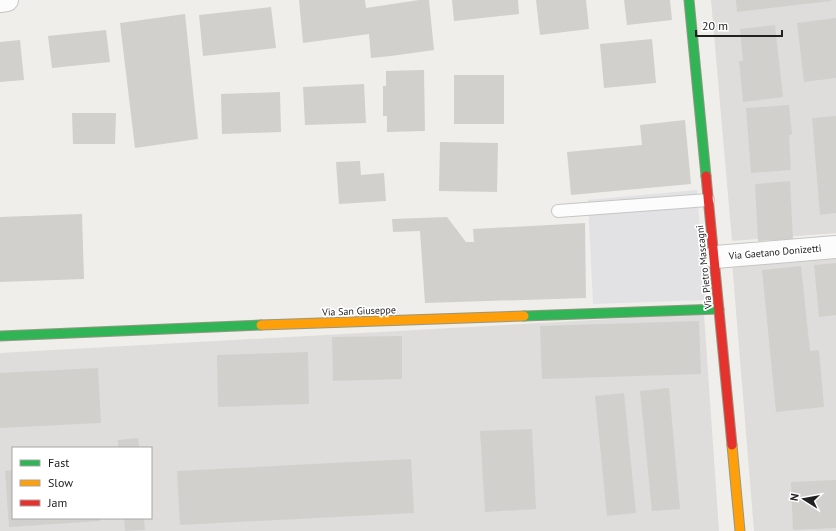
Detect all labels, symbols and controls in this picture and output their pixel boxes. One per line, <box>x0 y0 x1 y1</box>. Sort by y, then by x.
scale bar <box>696 12 782 38</box>
text: 20 m <box>702 18 728 33</box>
street label: Via Pietro Mascagni <box>693 224 715 311</box>
street label: Via Gaetano Donizetti <box>727 241 822 263</box>
street label: Via San Giuseppe <box>321 303 396 319</box>
legend <box>12 447 152 519</box>
text: Fast <box>48 455 69 470</box>
text: Slow <box>48 475 73 490</box>
north arrow <box>784 479 824 519</box>
text: N <box>787 492 802 502</box>
text: Jam <box>47 495 67 510</box>

